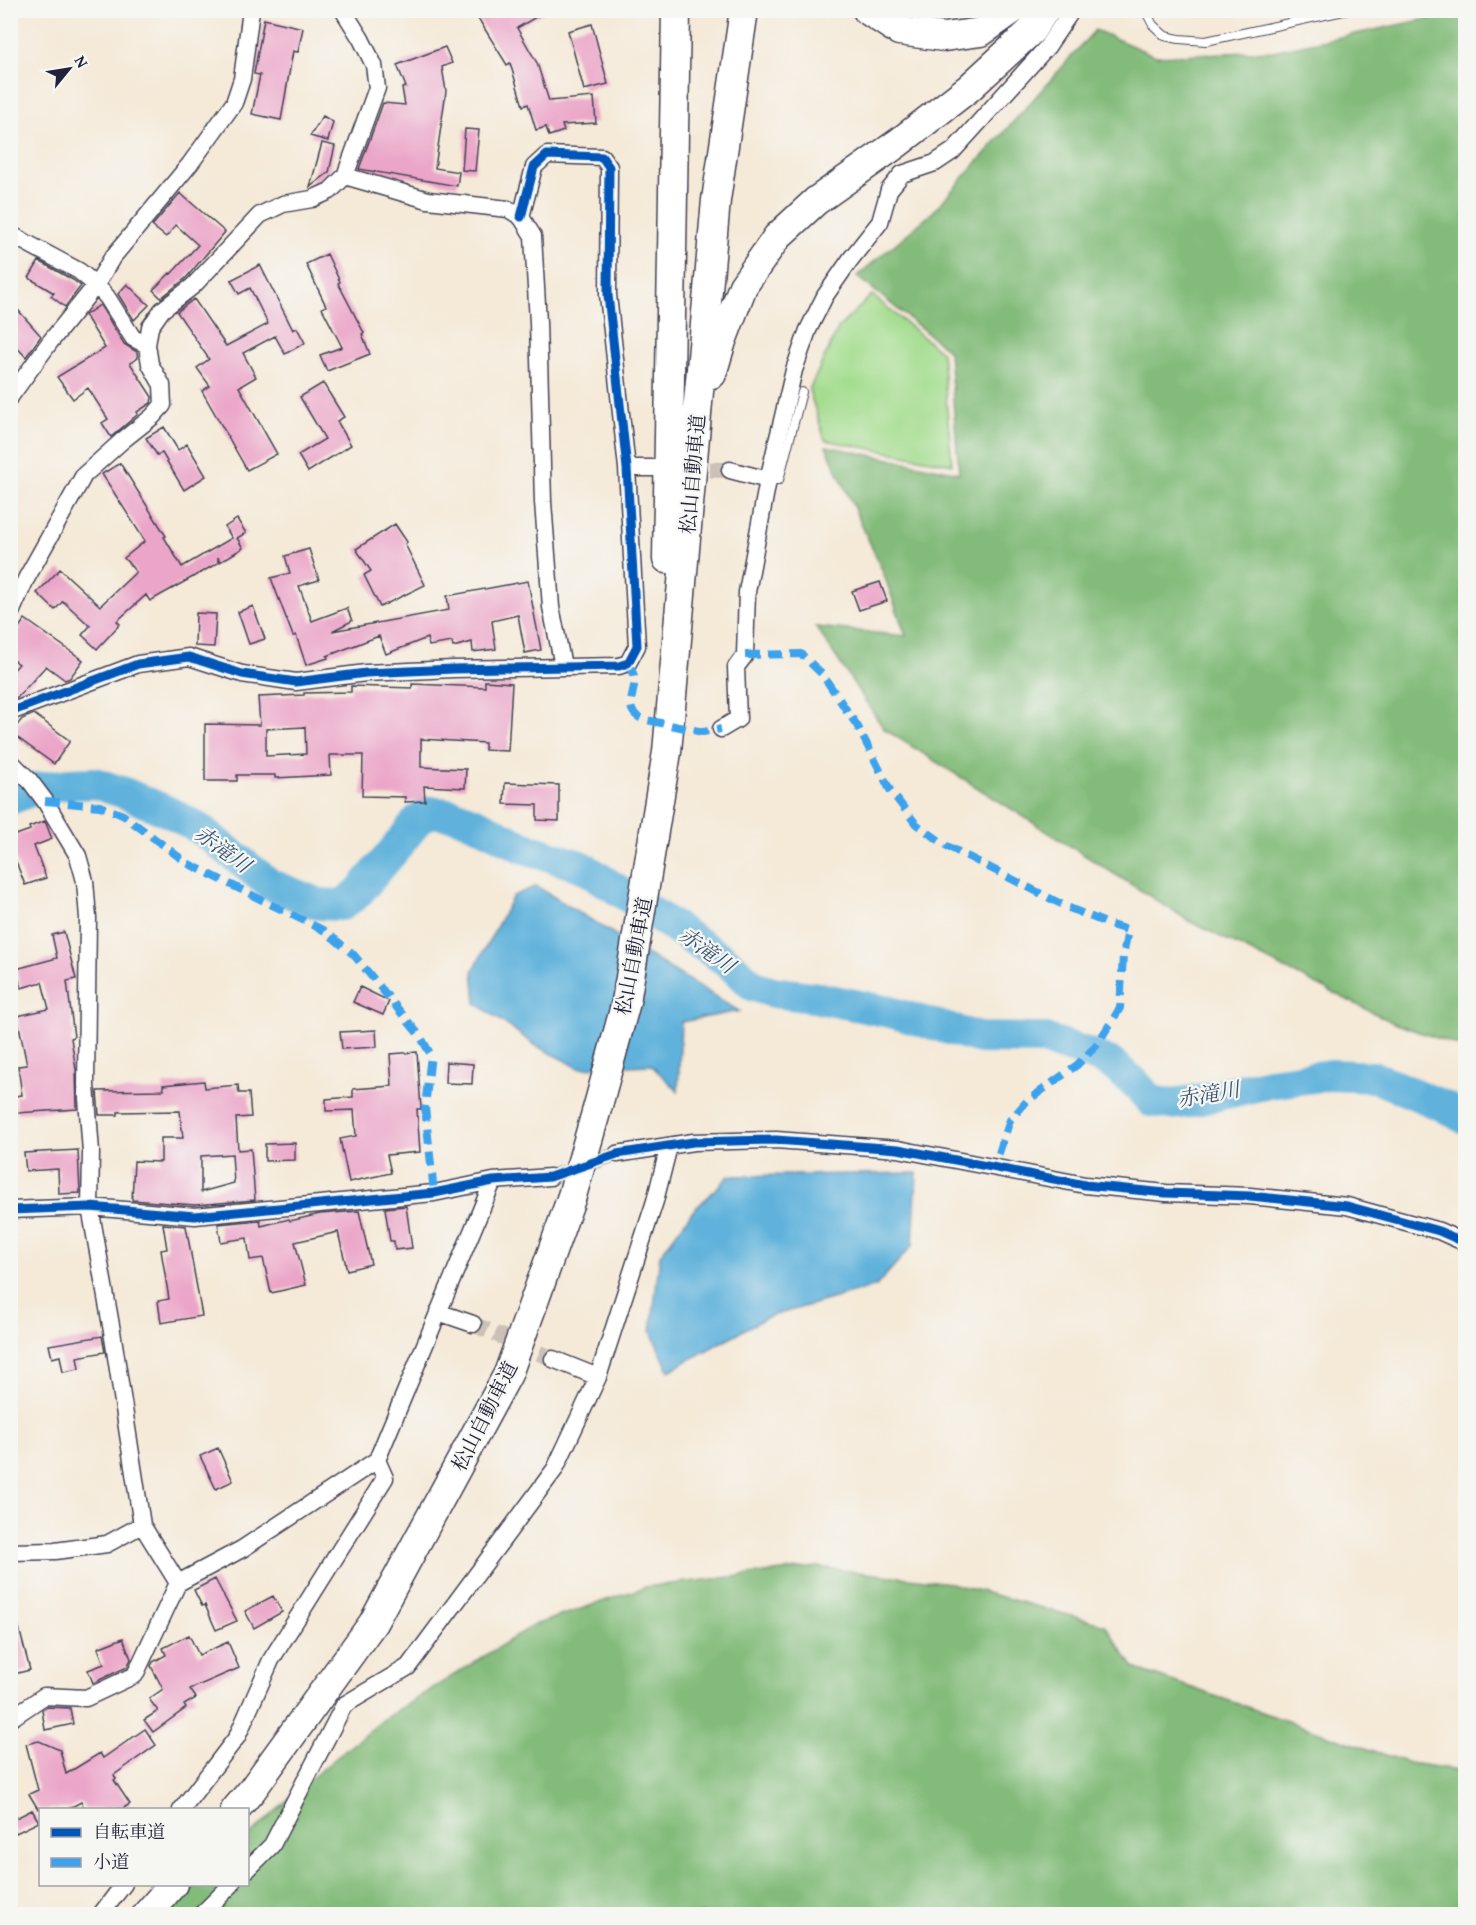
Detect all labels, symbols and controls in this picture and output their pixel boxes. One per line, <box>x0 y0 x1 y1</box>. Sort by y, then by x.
north arrow <box>39 39 99 99</box>
text: N <box>69 51 95 72</box>
street label: 松山自動車道 <box>672 413 712 535</box>
water label: 赤滝川 <box>188 818 259 881</box>
street label: 松山自動車道 <box>607 894 659 1018</box>
water label: 赤滝川 <box>672 919 743 982</box>
water label: 赤滝川 <box>1174 1073 1244 1115</box>
street label: 松山自動車道 <box>444 1356 524 1476</box>
legend <box>39 1808 249 1886</box>
text: 自転車道 <box>93 1818 165 1845</box>
text: 小道 <box>93 1848 129 1875</box>

